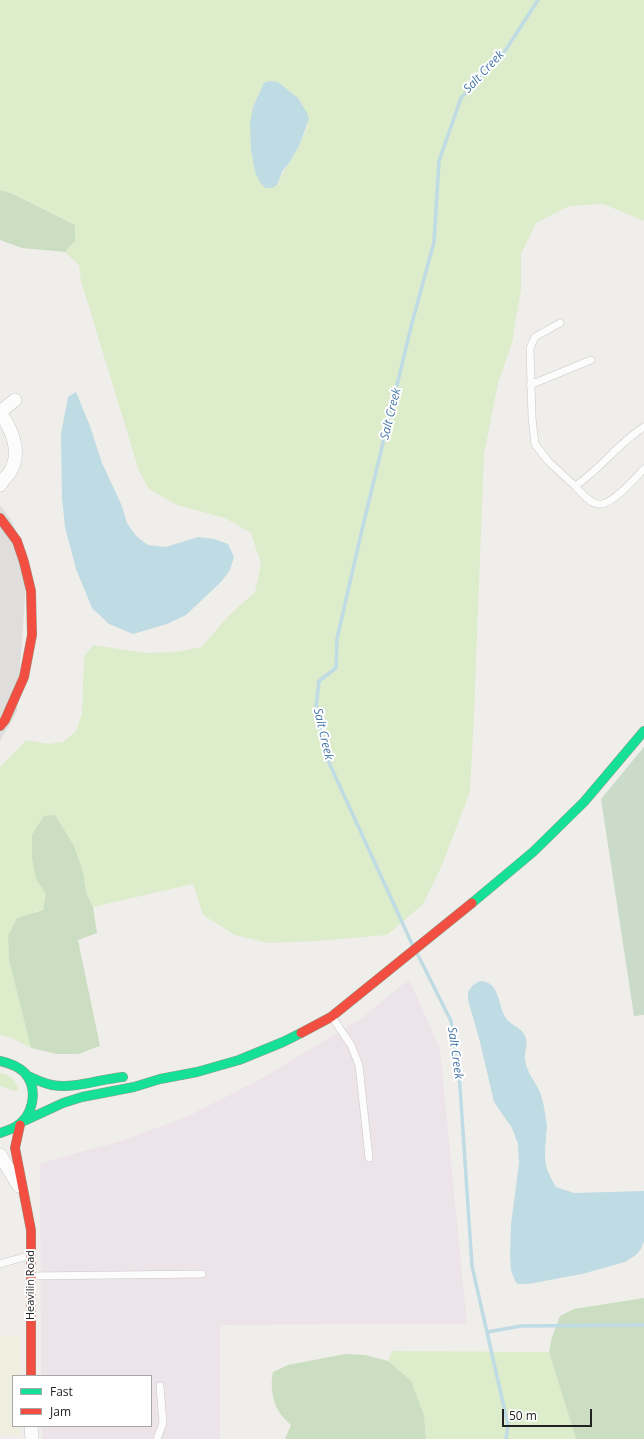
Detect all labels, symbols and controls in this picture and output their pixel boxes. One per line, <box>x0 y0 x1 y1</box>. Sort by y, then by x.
water label: Salt Creek <box>461 48 507 96</box>
water label: Salt Creek <box>378 387 404 441</box>
water label: Salt Creek <box>310 707 336 761</box>
water label: Salt Creek <box>444 1026 466 1080</box>
street label: Heavilin Road <box>24 1250 38 1320</box>
legend <box>12 1375 152 1427</box>
text: Fast <box>50 1383 73 1400</box>
scale bar <box>504 1401 594 1427</box>
text: Jam <box>50 1403 71 1420</box>
text: 50 m <box>509 1407 537 1424</box>

